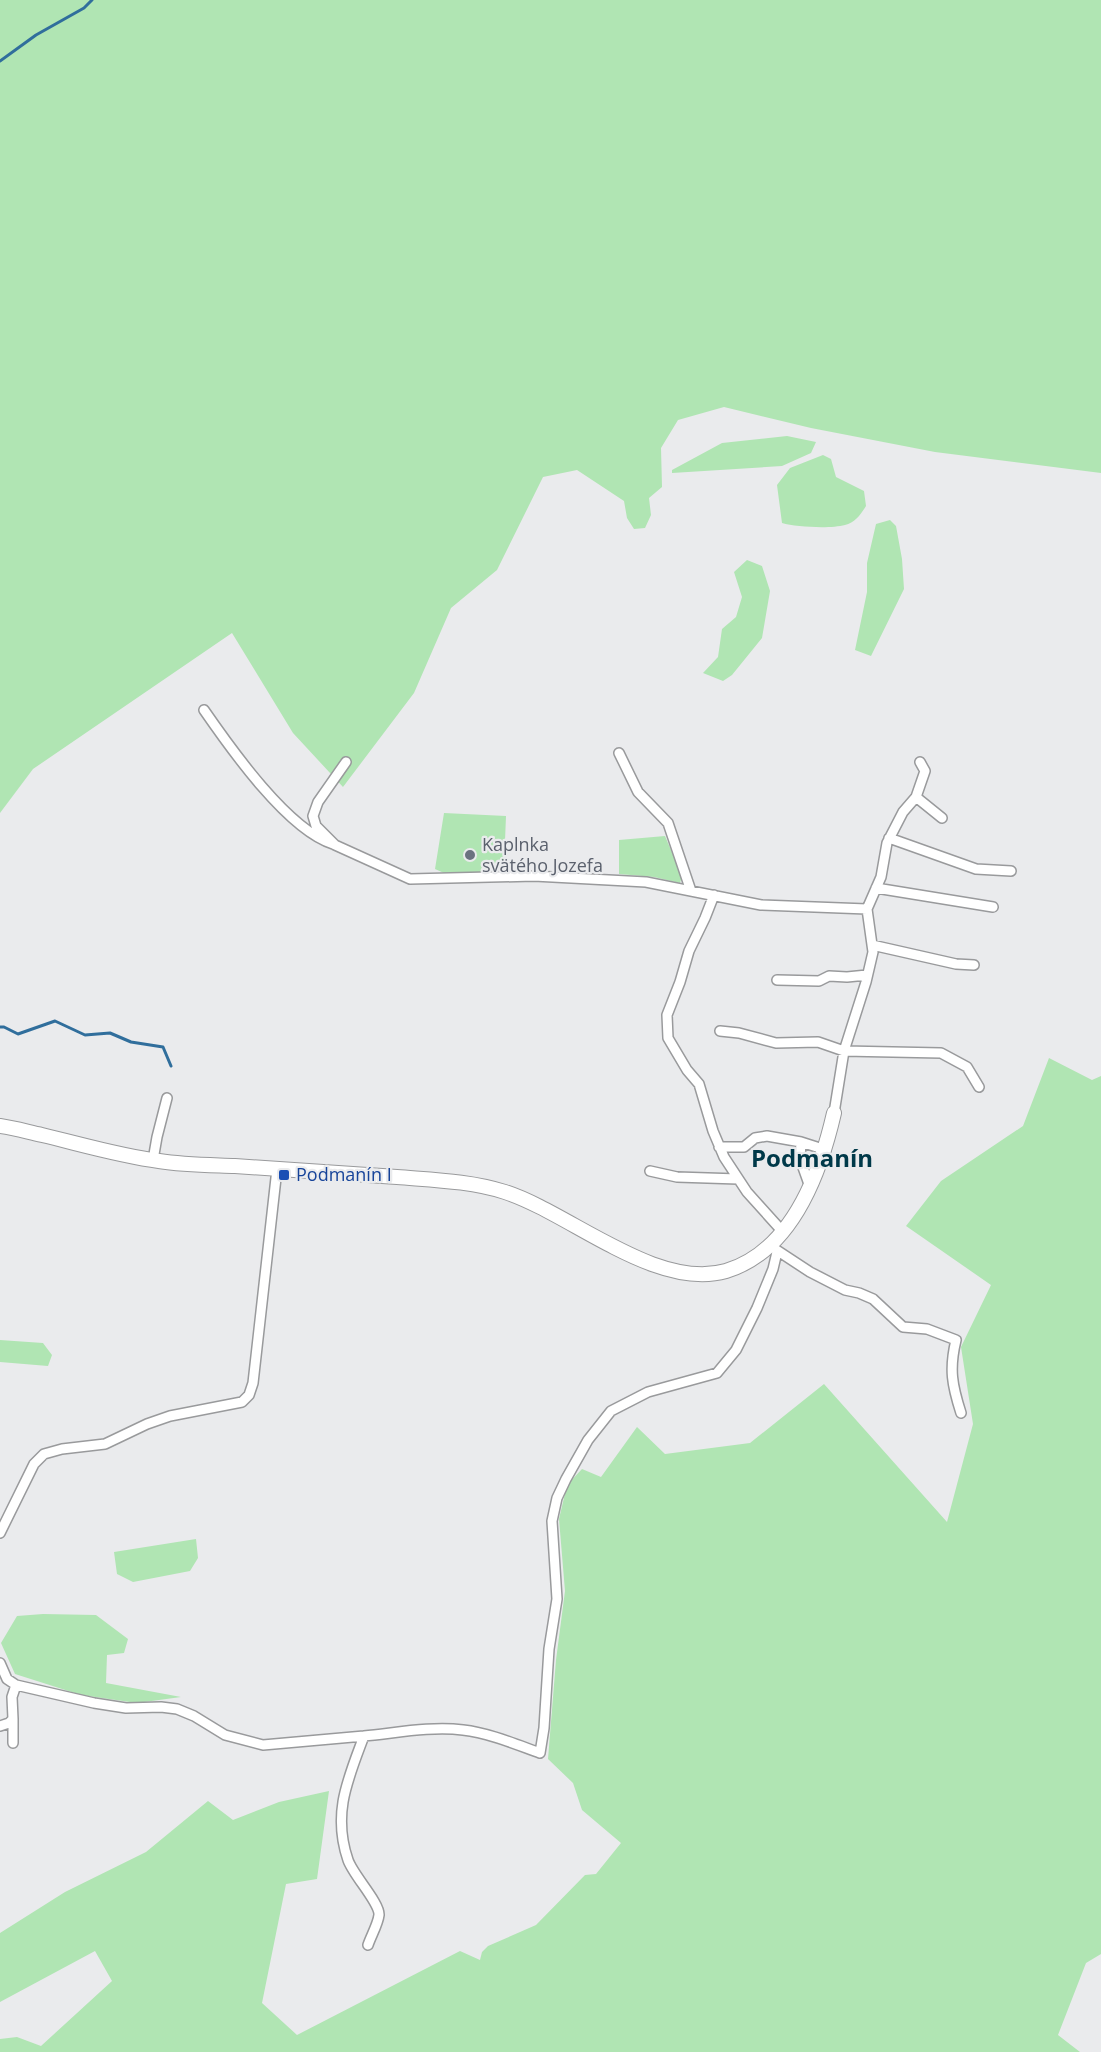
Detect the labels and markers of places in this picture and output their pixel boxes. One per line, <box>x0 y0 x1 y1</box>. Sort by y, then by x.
place label: Kaplnka svätého Jozefa <box>482 832 603 877</box>
marker: Kaplnka svätého Jozefa <box>463 848 477 862</box>
place label: Podmanín I <box>296 1162 392 1186</box>
marker: Podmanín I <box>277 1168 291 1182</box>

